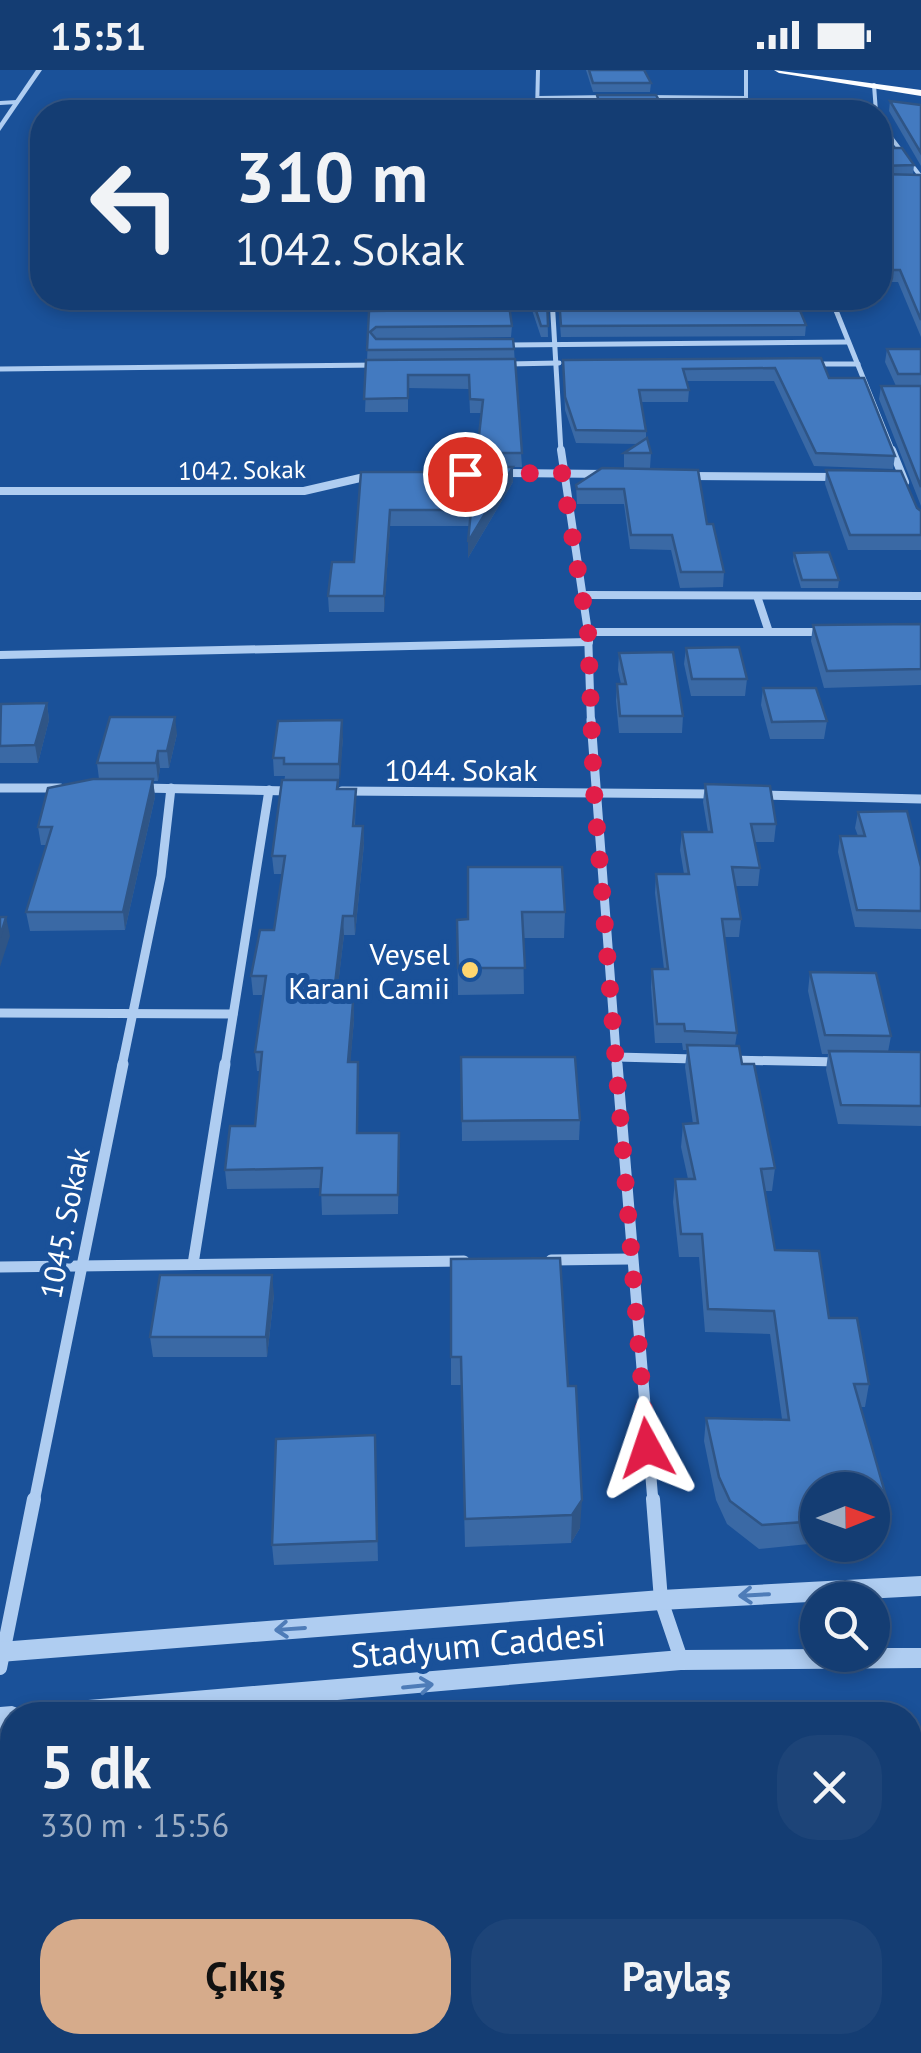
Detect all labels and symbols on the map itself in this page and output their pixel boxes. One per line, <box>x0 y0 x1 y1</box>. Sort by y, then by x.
pin <box>423 432 508 517</box>
street label: 1042. Sokak <box>178 453 306 487</box>
street label: 1044. Sokak <box>384 750 538 789</box>
place label: Veysel Karani Camii <box>288 934 450 1007</box>
marker: Veysel Karani Camii <box>459 959 481 981</box>
street label: 1045. Sokak <box>30 1144 98 1302</box>
position arrow <box>595 1396 699 1500</box>
north arrow <box>800 1472 890 1562</box>
one-way arrow <box>738 1586 770 1605</box>
street label: Stadyum Caddesi <box>349 1610 607 1678</box>
one-way arrow <box>274 1620 307 1639</box>
one-way arrow <box>401 1676 433 1695</box>

